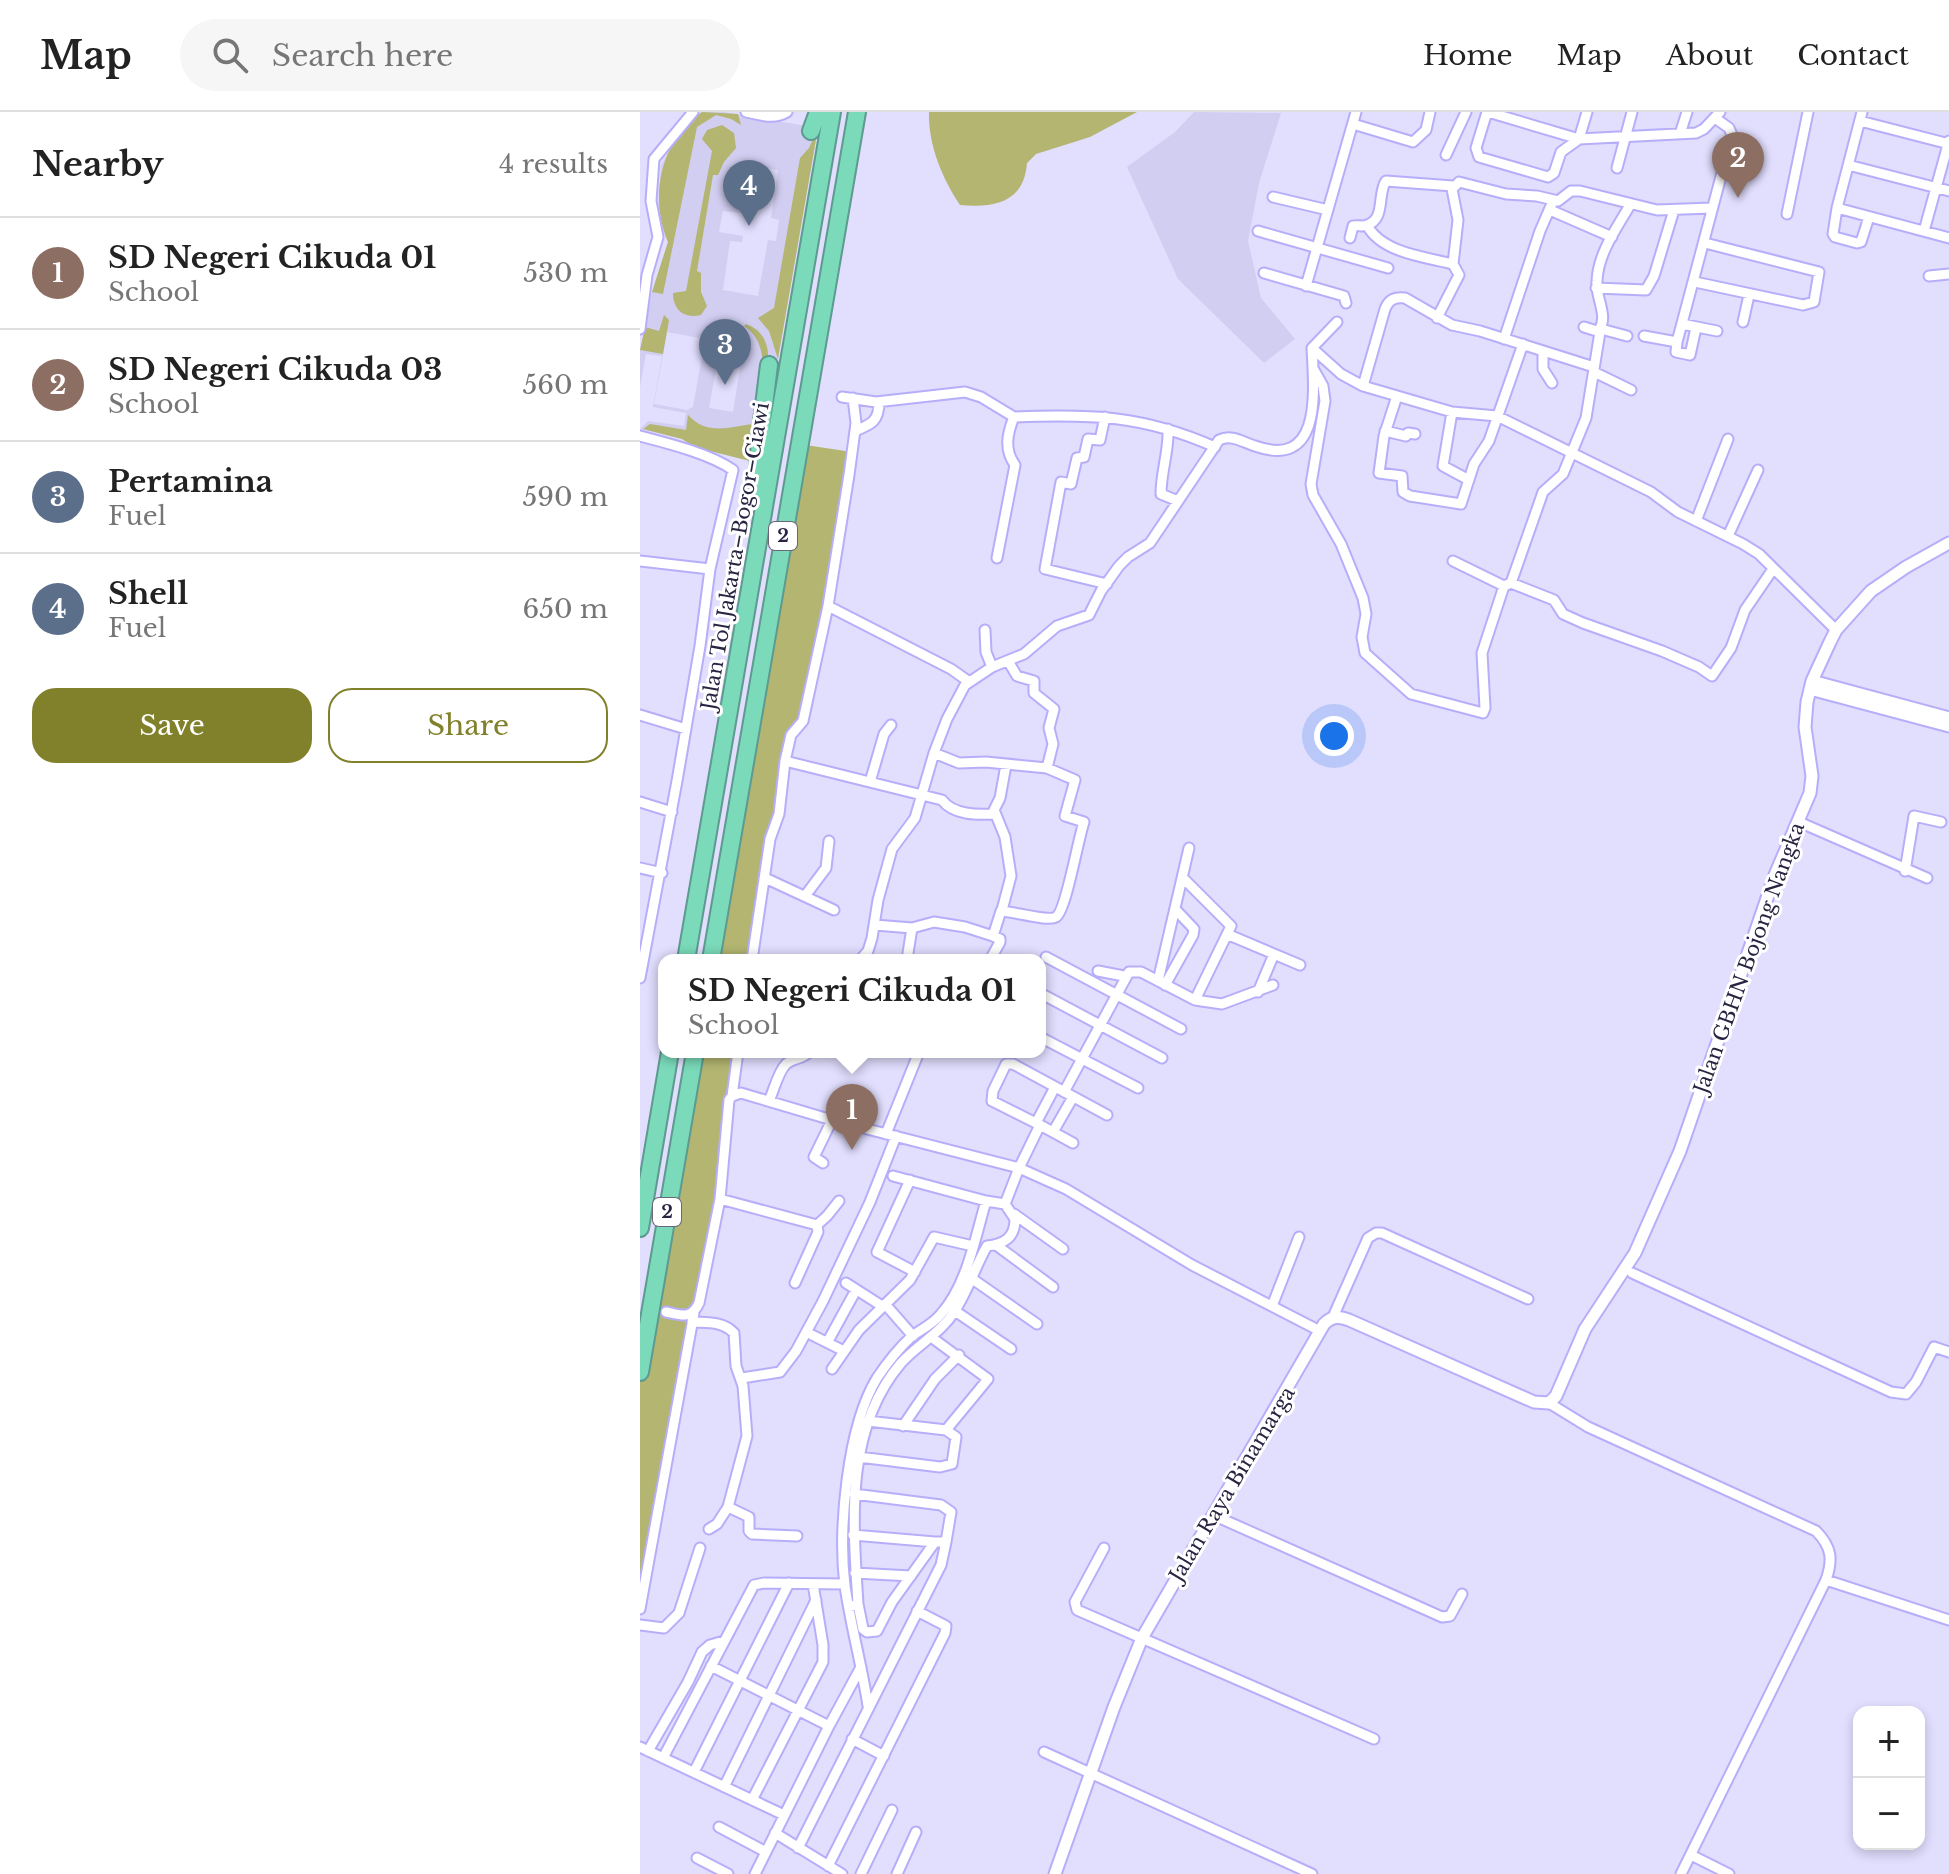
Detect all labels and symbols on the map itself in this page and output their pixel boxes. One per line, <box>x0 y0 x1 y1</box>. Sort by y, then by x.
pin: 2 <box>1712 132 1764 198</box>
pin: 4 <box>723 160 775 226</box>
pin: 3 <box>699 319 751 385</box>
street label: Jalan Tol Jakarta–Bogor–Ciawi <box>696 400 774 715</box>
road number: 2 <box>769 522 797 550</box>
your location <box>1314 716 1354 756</box>
street label: Jalan GBHN Bojong Nangka <box>1688 818 1810 1100</box>
pin: 1 <box>826 1084 878 1150</box>
road number: 2 <box>653 1198 681 1226</box>
street label: Jalan Raya Binamarga <box>1163 1381 1300 1588</box>

